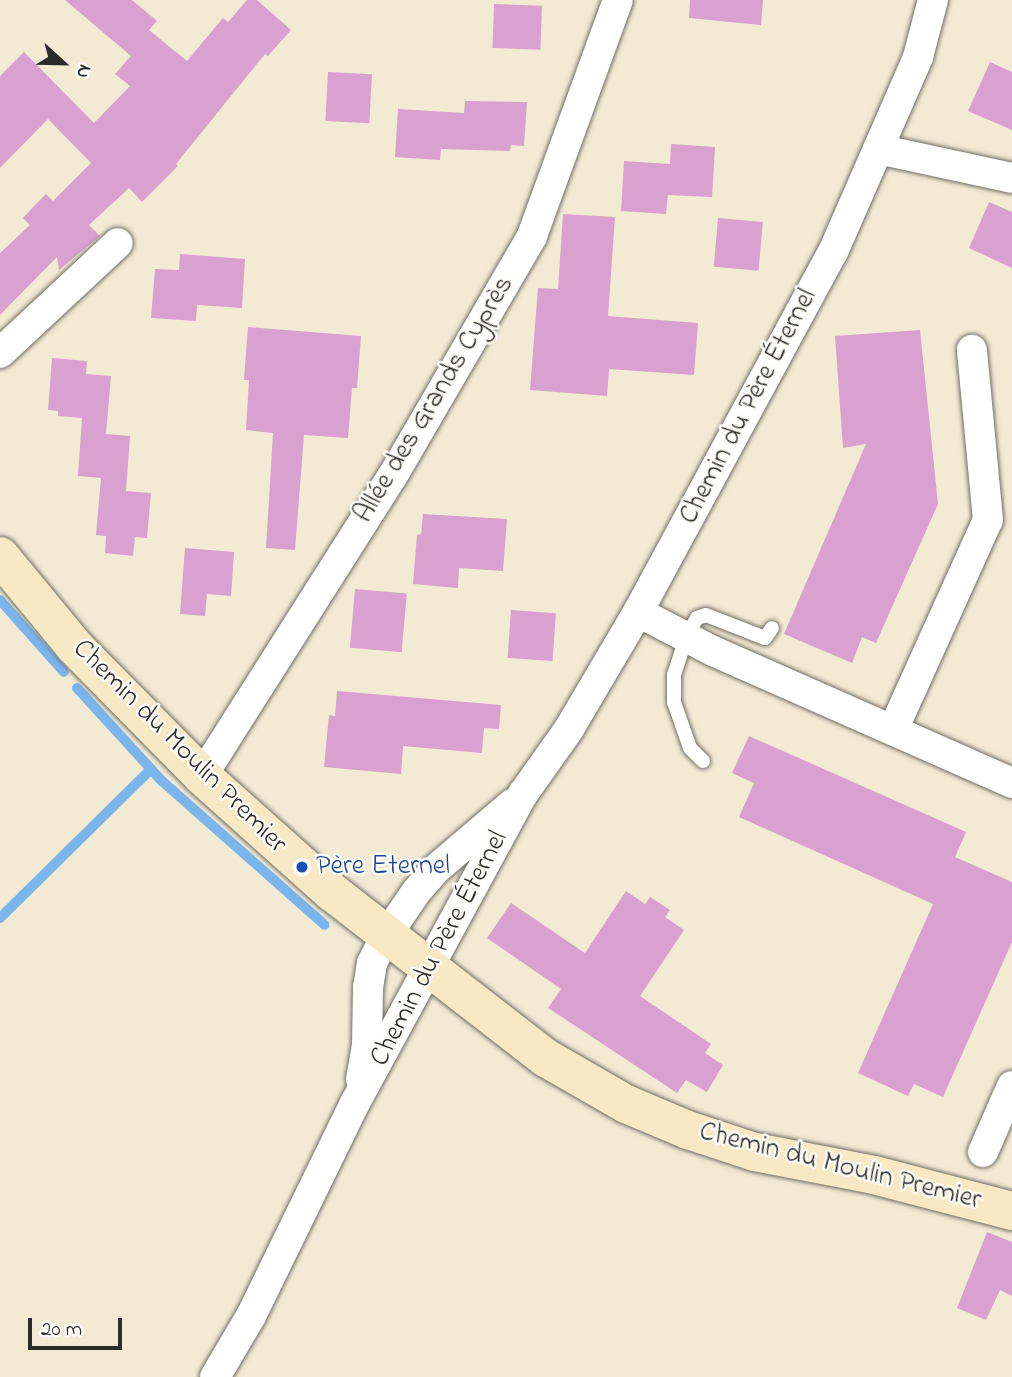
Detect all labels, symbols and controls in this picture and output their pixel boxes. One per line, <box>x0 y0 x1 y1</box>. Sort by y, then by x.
north arrow <box>28 28 98 98</box>
text: N <box>68 60 98 82</box>
street label: Allée des Grands Cyprès <box>348 270 522 530</box>
street label: Chemin du Père Éternel <box>673 284 825 530</box>
street label: Chemin du Moulin Premier <box>65 633 293 861</box>
street label: Chemin du Père Éternel <box>364 826 516 1072</box>
place label: Père Eternel <box>316 850 450 884</box>
marker: Père Eternel <box>294 859 310 875</box>
street label: Chemin du Moulin Premier <box>696 1116 984 1218</box>
scale bar <box>32 1304 126 1348</box>
text: 20 m <box>41 1315 82 1345</box>

